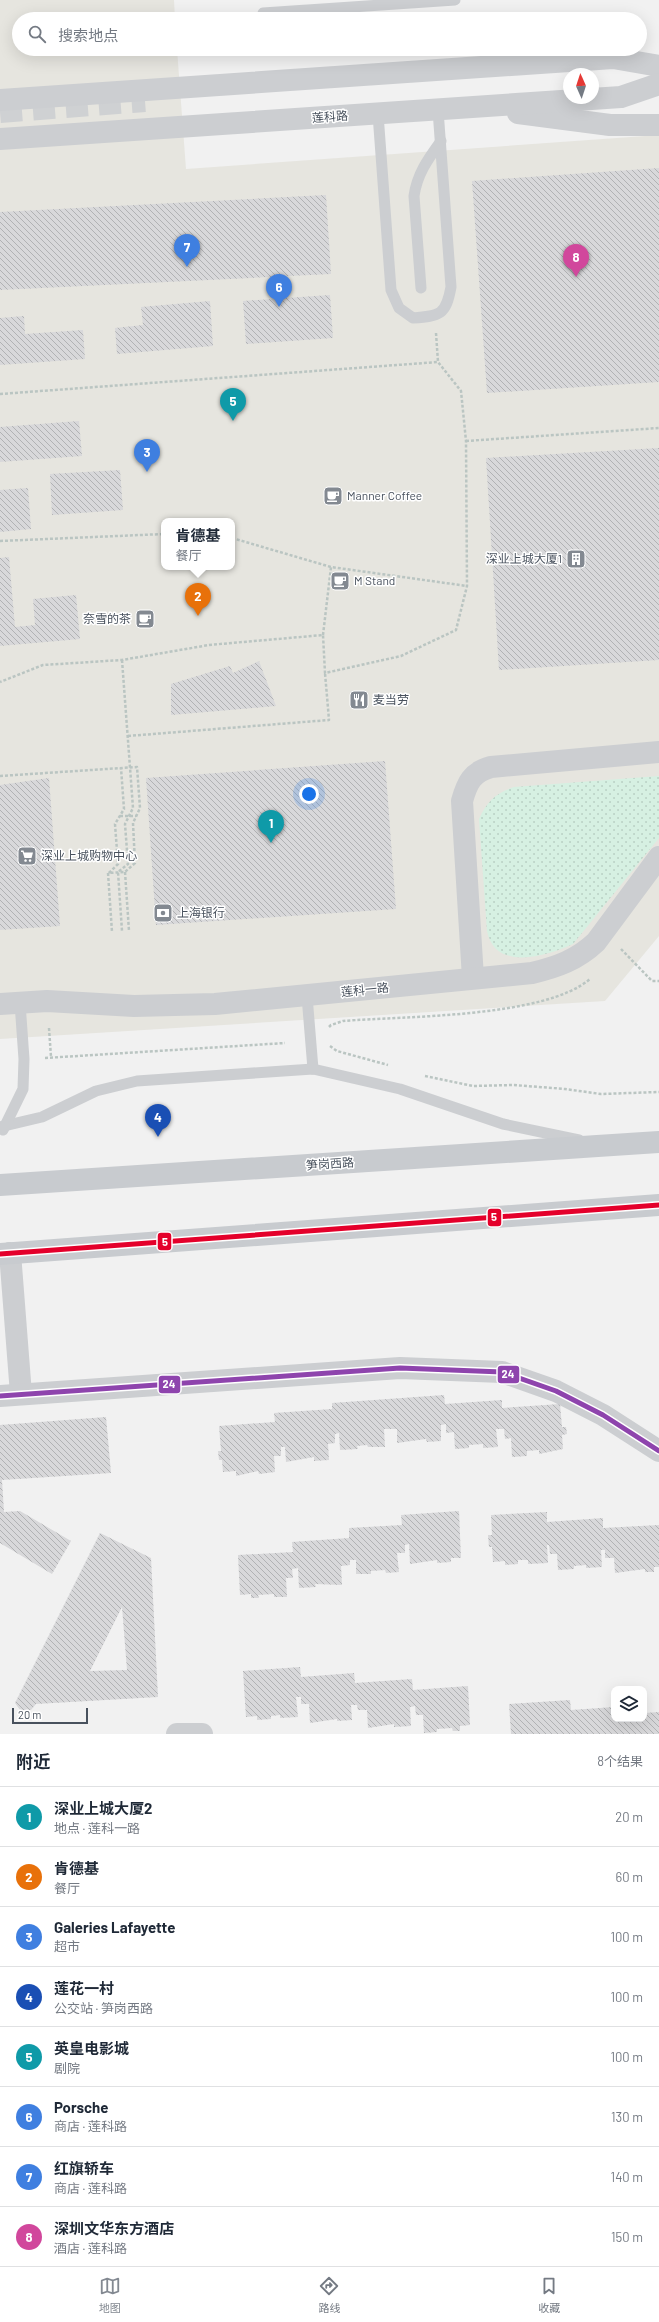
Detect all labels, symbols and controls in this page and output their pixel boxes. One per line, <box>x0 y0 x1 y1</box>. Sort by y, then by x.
search box <box>12 12 647 56</box>
icon: search <box>26 23 48 45</box>
text: 搜索地点 <box>58 26 118 44</box>
north arrow <box>563 68 599 104</box>
street label: 莲科路 <box>311 108 348 124</box>
pin: 7 <box>174 234 200 267</box>
pin: 8 <box>563 244 589 277</box>
pin: 6 <box>266 274 292 307</box>
pin: 5 <box>220 388 246 421</box>
pin: 3 <box>134 439 160 472</box>
cafe icon: Manner Coffee <box>322 485 344 507</box>
place label: Manner Coffee <box>347 488 422 502</box>
popup <box>161 518 235 570</box>
text: 肯德基 <box>175 526 221 544</box>
text: 餐厅 <box>175 547 202 563</box>
building icon: 深业上城大厦1 <box>565 548 587 570</box>
place label: 深业上城大厦1 <box>486 551 562 565</box>
cafe icon: M Stand <box>329 570 351 592</box>
place label: M Stand <box>354 573 395 587</box>
pin: 2 <box>185 583 211 616</box>
cafe icon: 奈雪的茶 <box>134 608 156 630</box>
place label: 奈雪的茶 <box>83 611 131 625</box>
restaurant icon: 麦当劳 <box>348 689 370 711</box>
place label: 麦当劳 <box>373 692 409 706</box>
your location <box>299 784 319 804</box>
pin: 1 <box>258 810 284 843</box>
supermarket icon: 深业上城购物中心 <box>16 845 38 867</box>
place label: 深业上城购物中心 <box>41 848 137 862</box>
bank icon: 上海银行 <box>152 902 174 924</box>
place label: 上海银行 <box>177 905 225 919</box>
street label: 莲科一路 <box>340 980 390 998</box>
pin: 4 <box>145 1104 171 1137</box>
street label: 笋岗西路 <box>305 1154 354 1172</box>
line badge: 5 <box>487 1208 502 1227</box>
text: 5 <box>491 1210 497 1223</box>
line badge: 5 <box>157 1232 172 1251</box>
text: 5 <box>162 1235 168 1248</box>
line badge: 24 <box>497 1365 520 1384</box>
text: 24 <box>502 1367 515 1380</box>
line badge: 24 <box>158 1375 181 1394</box>
text: 24 <box>163 1377 176 1390</box>
map controls <box>611 1686 647 1722</box>
button: layers <box>611 1686 647 1722</box>
scale bar <box>12 1706 88 1725</box>
text: 20 m <box>18 1708 41 1721</box>
text: 附近 <box>16 1751 50 1771</box>
text: 8个结果 <box>597 1753 643 1769</box>
text: 深业上城大厦2 <box>54 1799 152 1817</box>
text: 1 <box>27 1809 31 1825</box>
text: 20 m <box>615 1809 643 1825</box>
text: 地点 · 莲科一路 <box>54 1820 140 1836</box>
text: 肯德基 <box>54 1859 99 1877</box>
text: 2 <box>25 1869 33 1885</box>
text: 60 m <box>616 1869 643 1885</box>
text: 餐厅 <box>54 1880 80 1896</box>
text: Galeries Lafayette <box>54 1918 175 1936</box>
text: 3 <box>25 1929 33 1945</box>
text: 100 m <box>610 1929 643 1945</box>
text: 超市 <box>54 1938 80 1954</box>
text: 莲花一村 <box>54 1979 114 1997</box>
text: 4 <box>25 1989 33 2005</box>
text: 100 m <box>610 1989 643 2005</box>
text: 公交站 · 笋岗西路 <box>54 2000 153 2016</box>
text: 英皇电影城 <box>54 2039 129 2057</box>
text: 5 <box>25 2049 33 2065</box>
text: 100 m <box>610 2049 643 2065</box>
text: 剧院 <box>54 2060 80 2076</box>
text: Porsche <box>54 2098 108 2116</box>
text: 6 <box>26 2109 32 2125</box>
text: 130 m <box>611 2109 643 2125</box>
text: 商店 · 莲科路 <box>54 2118 127 2134</box>
text: 红旗轿车 <box>54 2159 114 2177</box>
text: 7 <box>26 2169 32 2185</box>
text: 140 m <box>611 2169 643 2185</box>
text: 商店 · 莲科路 <box>54 2180 127 2196</box>
text: 深圳文华东方酒店 <box>54 2219 174 2237</box>
text: 8 <box>25 2229 33 2245</box>
text: 150 m <box>611 2229 643 2245</box>
text: 酒店 · 莲科路 <box>54 2240 127 2256</box>
tab: 地图 <box>99 2275 121 2315</box>
tab: 路线 <box>318 2275 340 2315</box>
tab: 收藏 <box>538 2275 560 2315</box>

